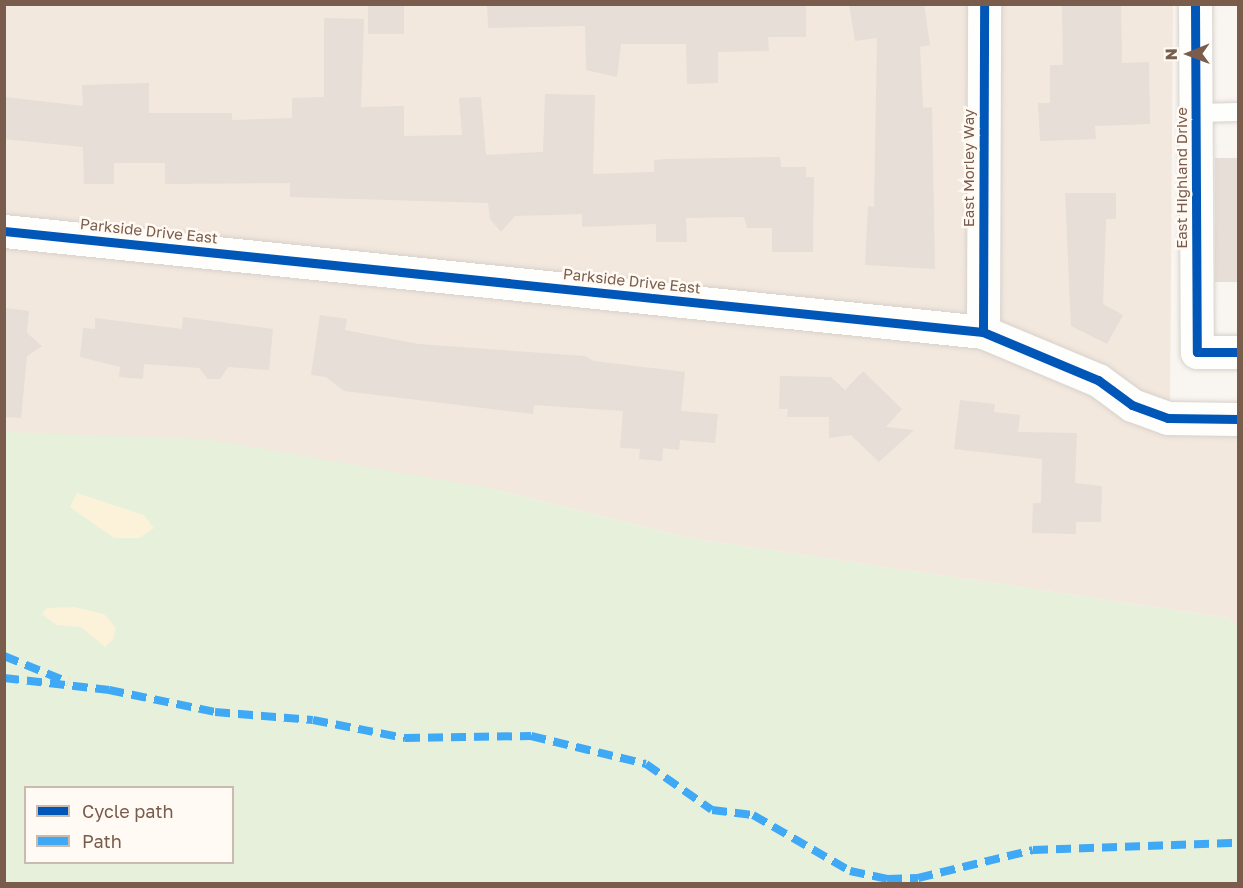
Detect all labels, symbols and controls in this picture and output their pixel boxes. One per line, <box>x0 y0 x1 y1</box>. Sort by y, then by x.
north arrow <box>1159 24 1219 84</box>
text: N <box>1161 48 1181 61</box>
street label: East Highland Drive <box>1173 107 1191 249</box>
street label: East Morley Way <box>960 109 978 227</box>
street label: Parkside Drive East <box>79 215 219 247</box>
street label: Parkside Drive East <box>562 265 702 297</box>
legend <box>24 786 234 864</box>
text: Cycle path <box>82 800 174 822</box>
text: Path <box>82 830 122 852</box>

